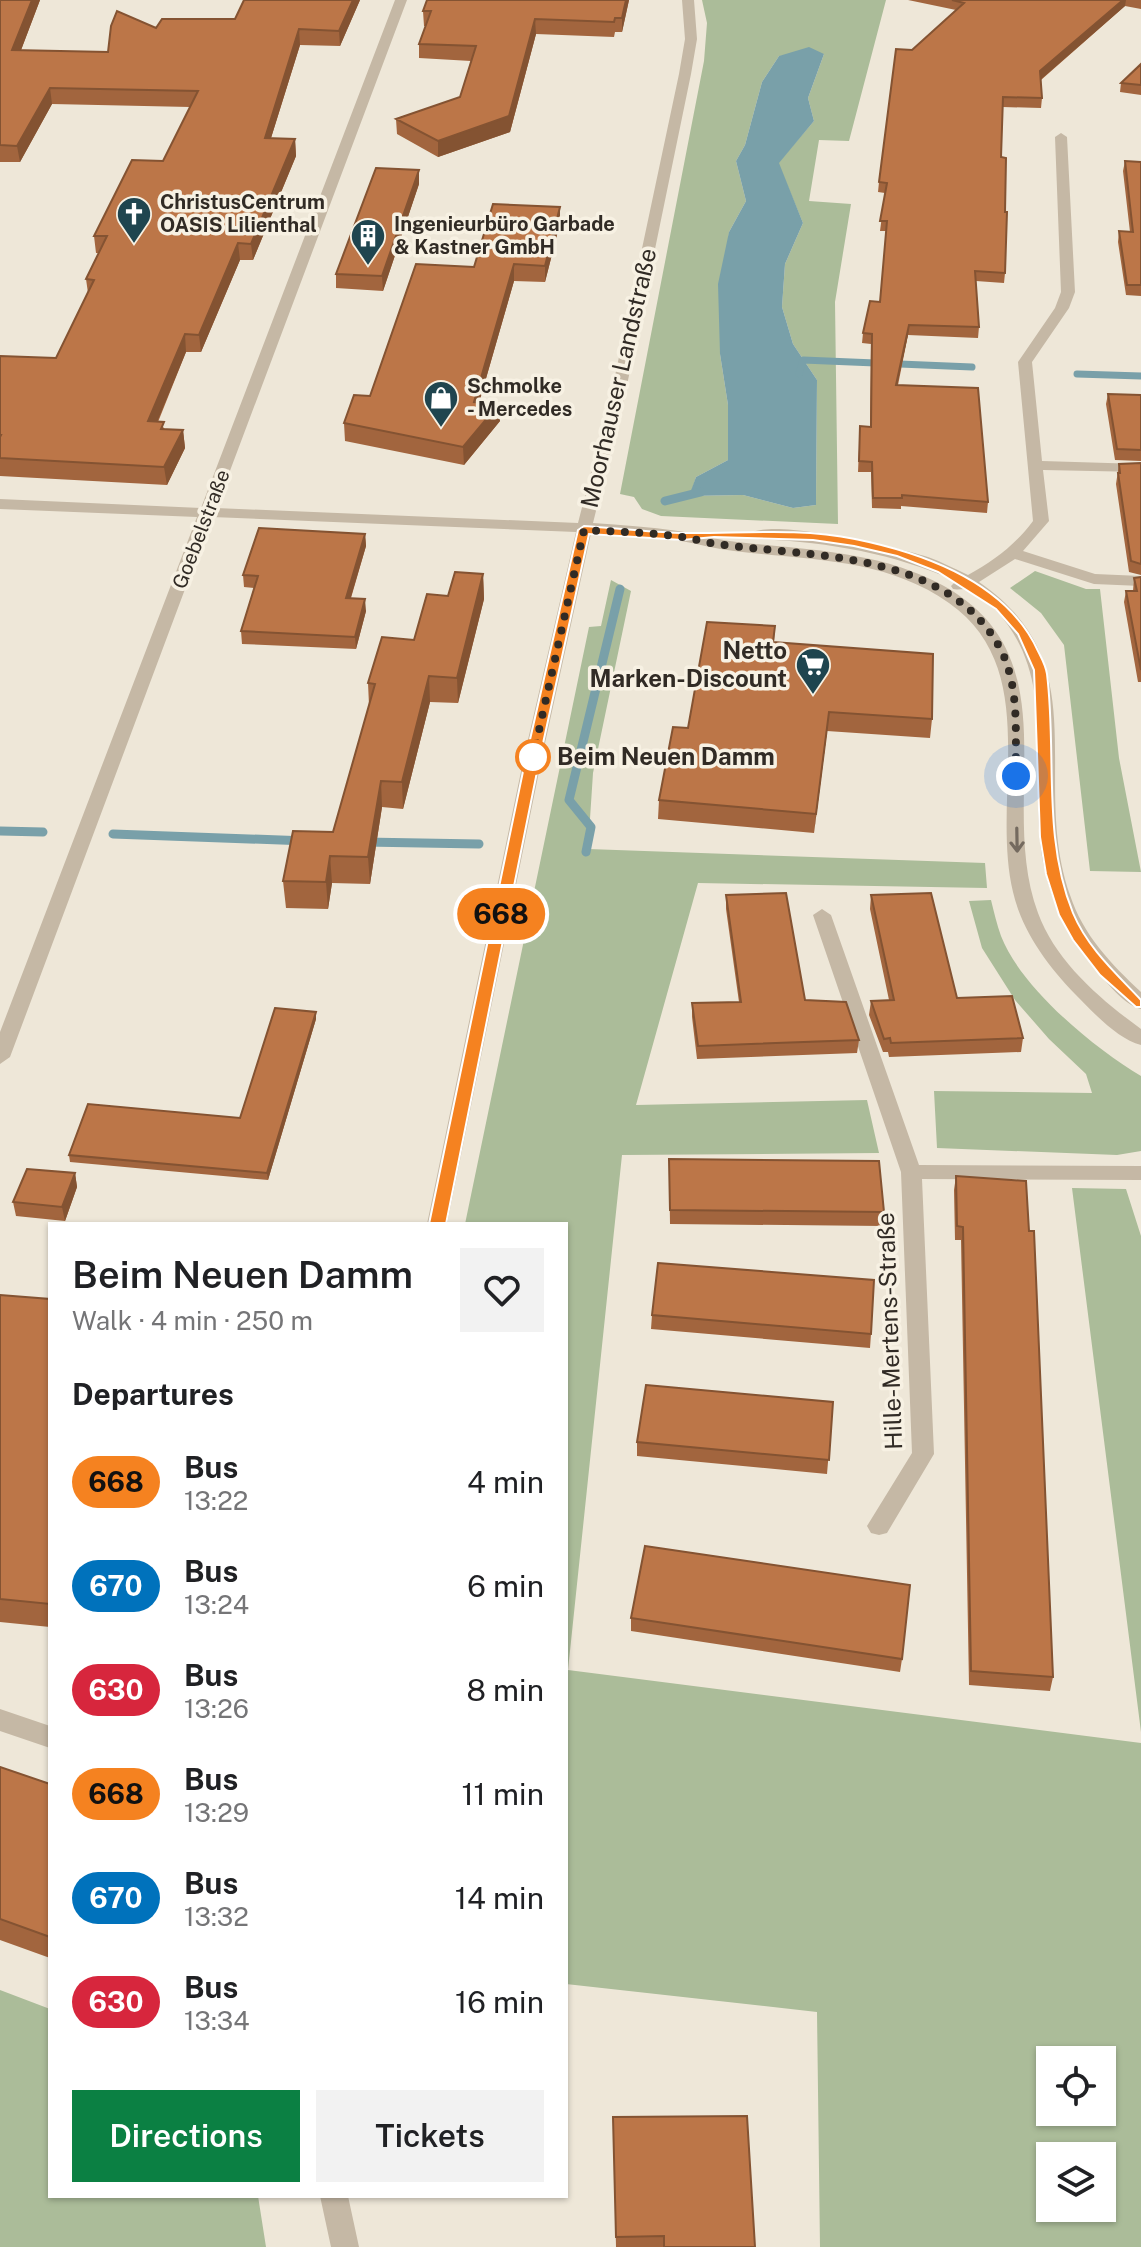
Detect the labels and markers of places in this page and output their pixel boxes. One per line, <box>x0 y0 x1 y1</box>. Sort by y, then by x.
place label: ChristusCentrum OASIS Lilienthal <box>160 190 325 237</box>
church icon: ChristusCentrum OASIS Lilienthal <box>115 195 153 245</box>
place label: Ingenieurbüro Garbade & Kastner GmbH <box>394 212 615 259</box>
building icon: Ingenieurbüro Garbade & Kastner GmbH <box>349 217 387 267</box>
place label: Schmolke - Mercedes <box>467 374 572 421</box>
shop icon: Schmolke - Mercedes <box>422 379 460 429</box>
place label: Netto Marken-Discount <box>589 636 787 692</box>
supermarket icon: Netto Marken-Discount <box>794 646 832 696</box>
marker: Beim Neuen Damm <box>516 740 550 774</box>
place label: Beim Neuen Damm <box>557 742 775 770</box>

